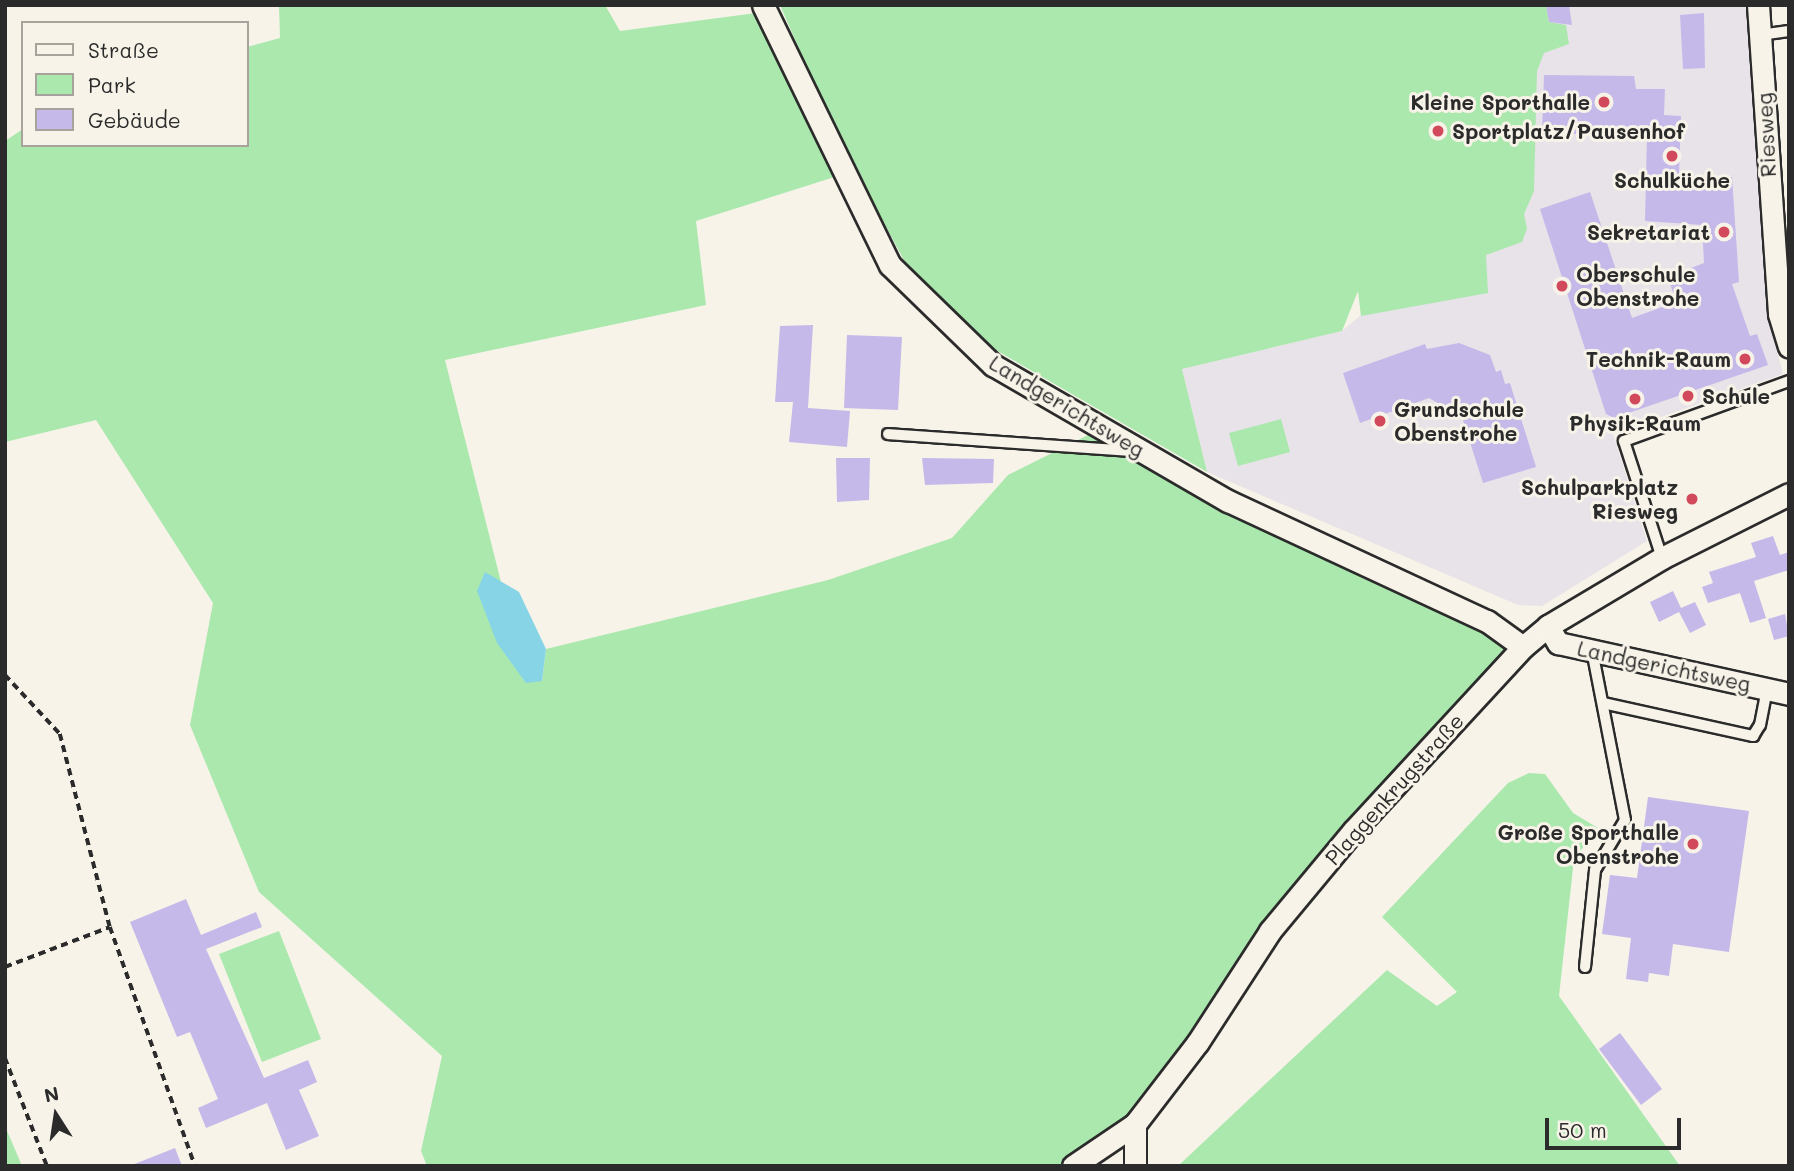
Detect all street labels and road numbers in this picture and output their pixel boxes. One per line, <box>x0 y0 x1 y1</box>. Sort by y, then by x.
street label: Riesweg <box>1751 92 1781 178</box>
street label: Landgerichtsweg <box>985 350 1149 462</box>
street label: Landgerichtsweg <box>1575 635 1753 697</box>
street label: Plaggenkrugstraße <box>1319 708 1469 870</box>

